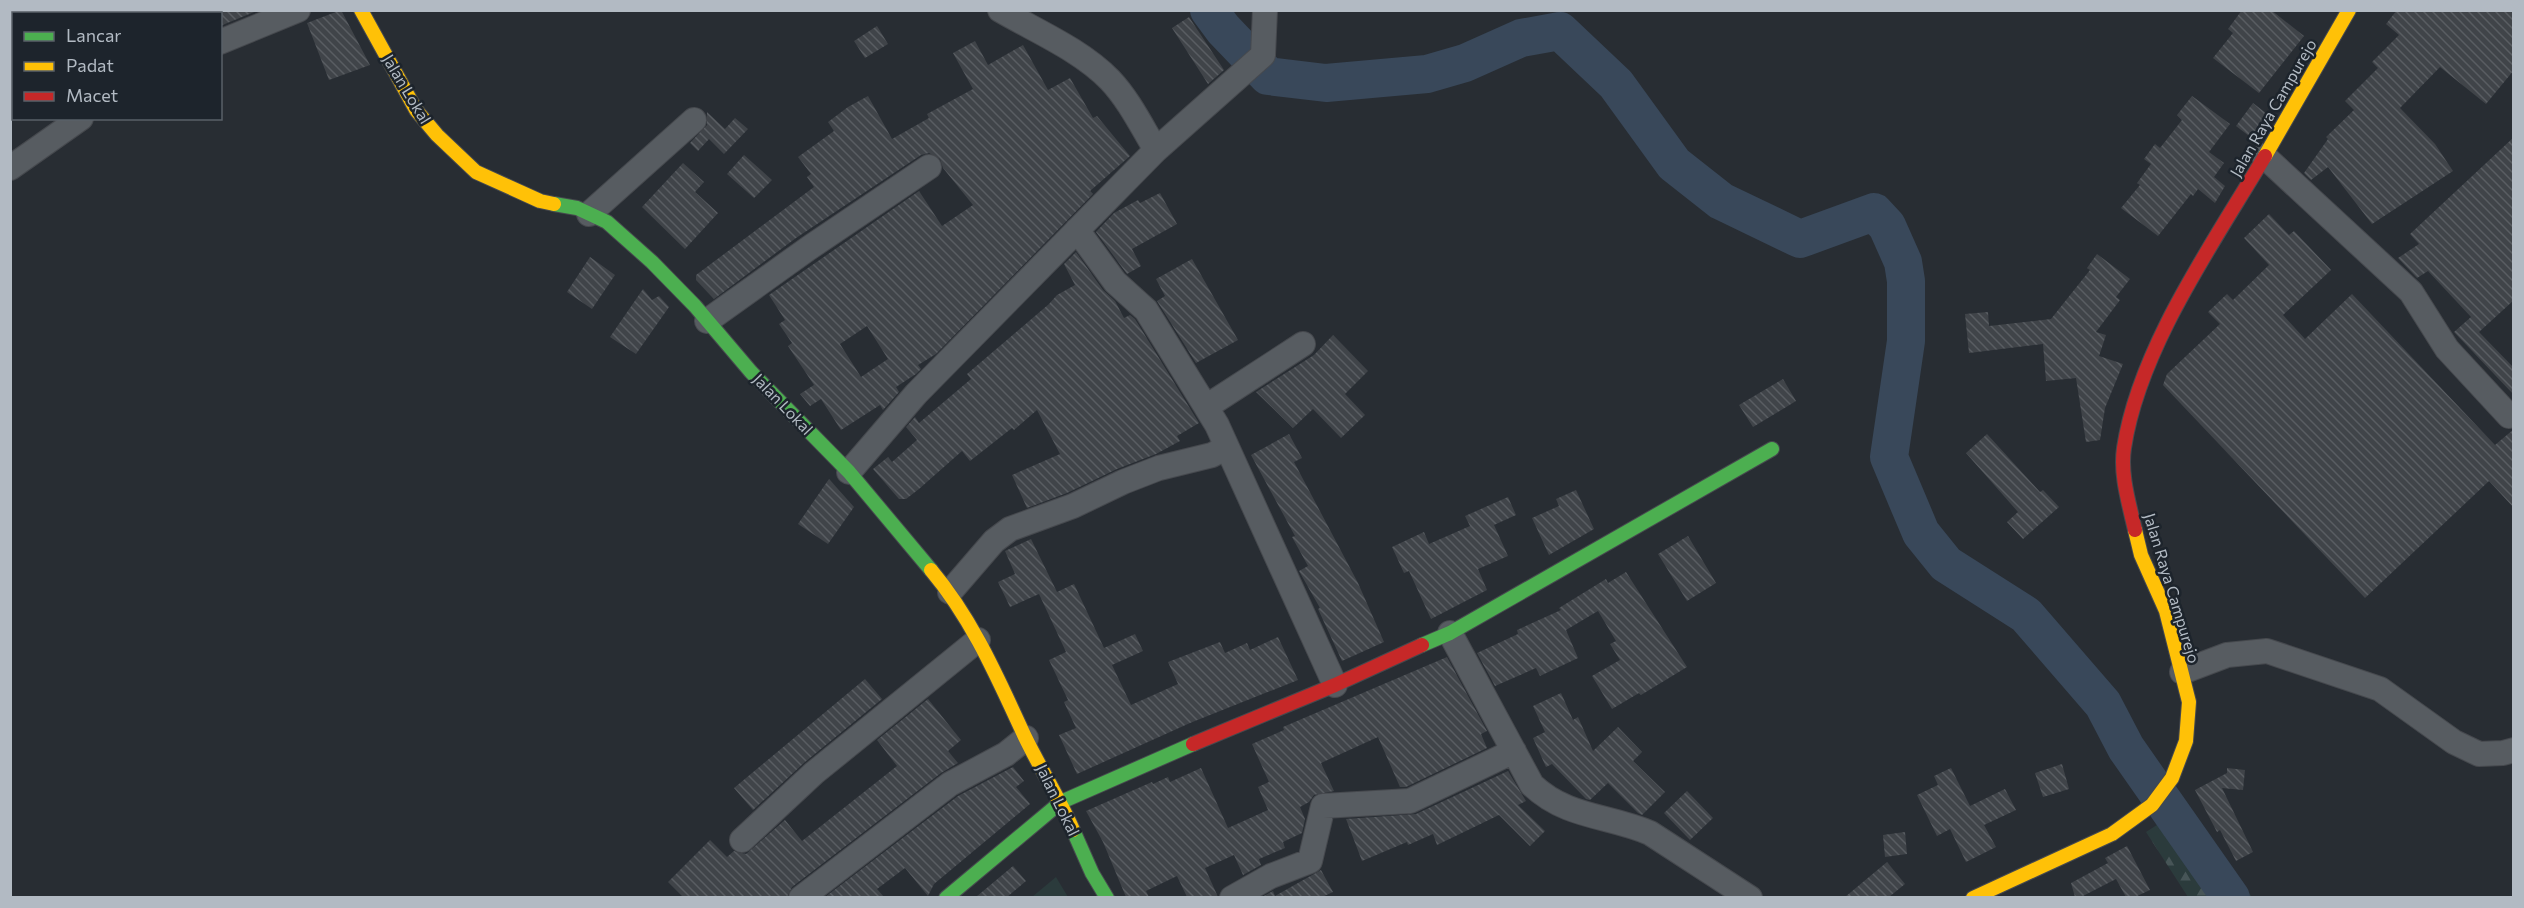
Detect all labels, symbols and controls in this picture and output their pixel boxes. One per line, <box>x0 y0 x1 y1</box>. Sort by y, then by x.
legend <box>12 12 222 120</box>
text: Lancar <box>66 24 122 46</box>
street label: Jalan Raya Campurejo <box>2225 35 2320 180</box>
street label: Jalan Lokal <box>379 51 436 127</box>
text: Padat <box>66 54 114 76</box>
text: Macet <box>66 84 118 106</box>
street label: Jalan Lokal <box>750 369 817 438</box>
street label: Jalan Raya Campurejo <box>2141 510 2204 665</box>
street label: Jalan Lokal <box>1033 761 1084 839</box>

